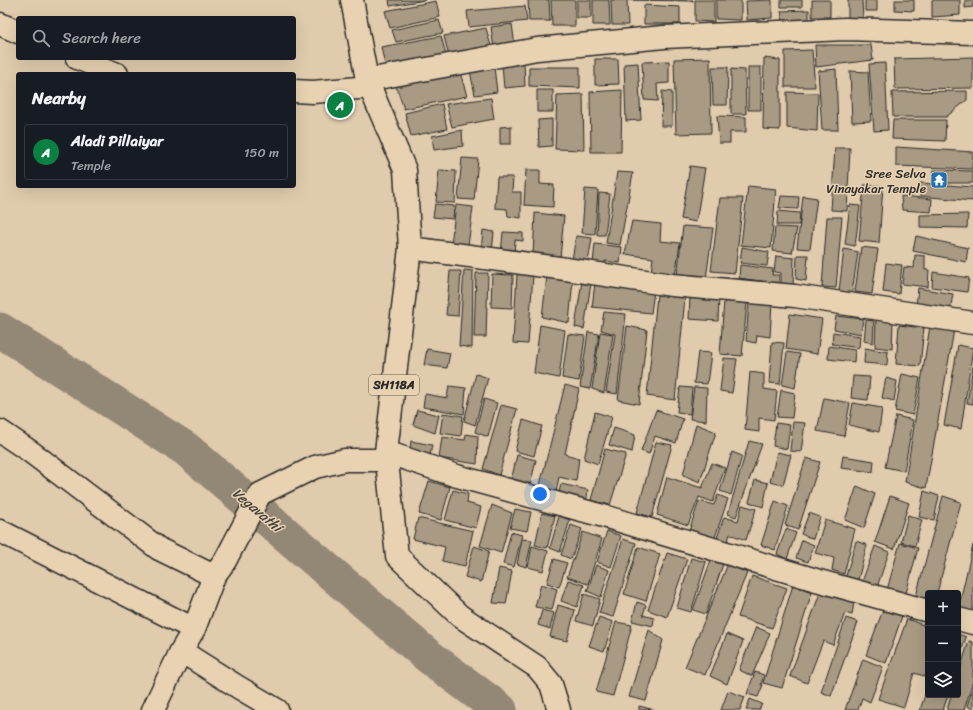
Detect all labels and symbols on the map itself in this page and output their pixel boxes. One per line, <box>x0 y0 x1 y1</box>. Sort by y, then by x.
pin: A <box>327 90 353 120</box>
place label: Sree Selva Vinayakar Temple <box>826 162 926 200</box>
temple icon: Sree Selva Vinayakar Temple <box>929 170 949 190</box>
road number: SH118A <box>369 375 419 395</box>
water label: Vegavathi <box>226 482 290 541</box>
your location <box>530 484 550 504</box>

